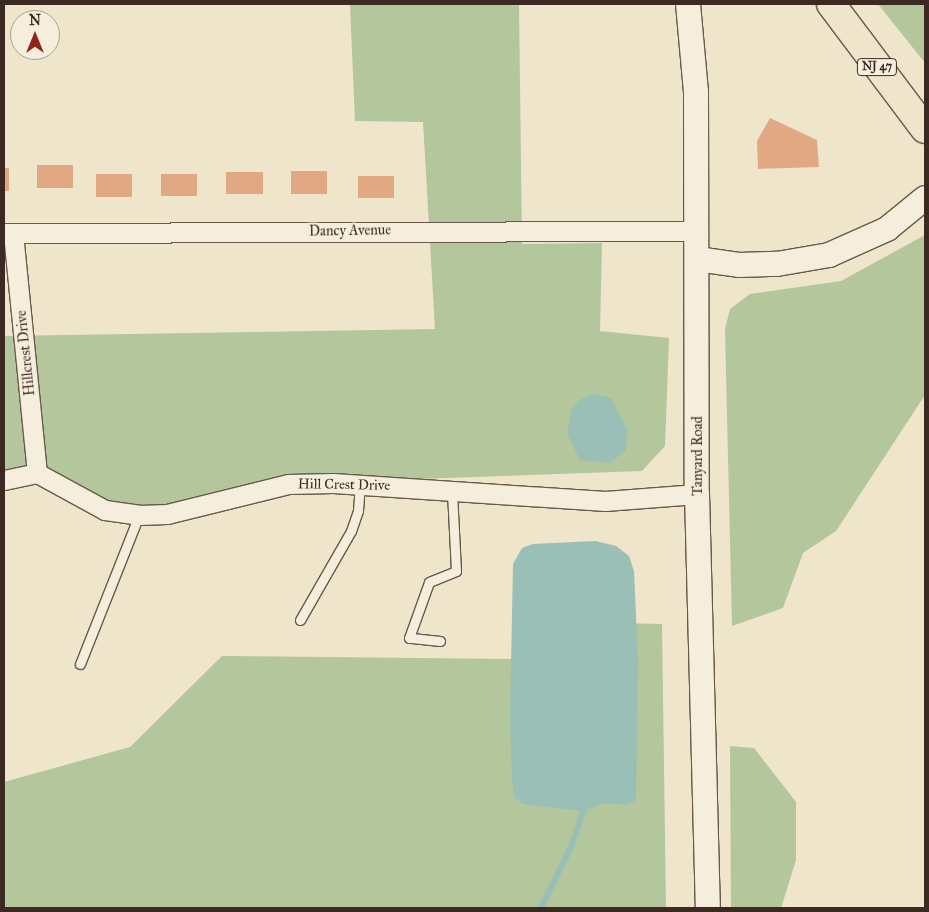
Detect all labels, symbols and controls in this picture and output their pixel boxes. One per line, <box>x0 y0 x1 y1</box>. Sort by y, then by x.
north arrow <box>10 10 60 60</box>
text: N <box>29 12 41 29</box>
road number: NJ 47 <box>856 58 898 76</box>
street label: Dancy Avenue <box>309 222 391 240</box>
street label: Hillcrest Drive <box>13 309 39 397</box>
street label: Tanyard Road <box>690 416 706 496</box>
street label: Hill Crest Drive <box>298 476 390 494</box>

